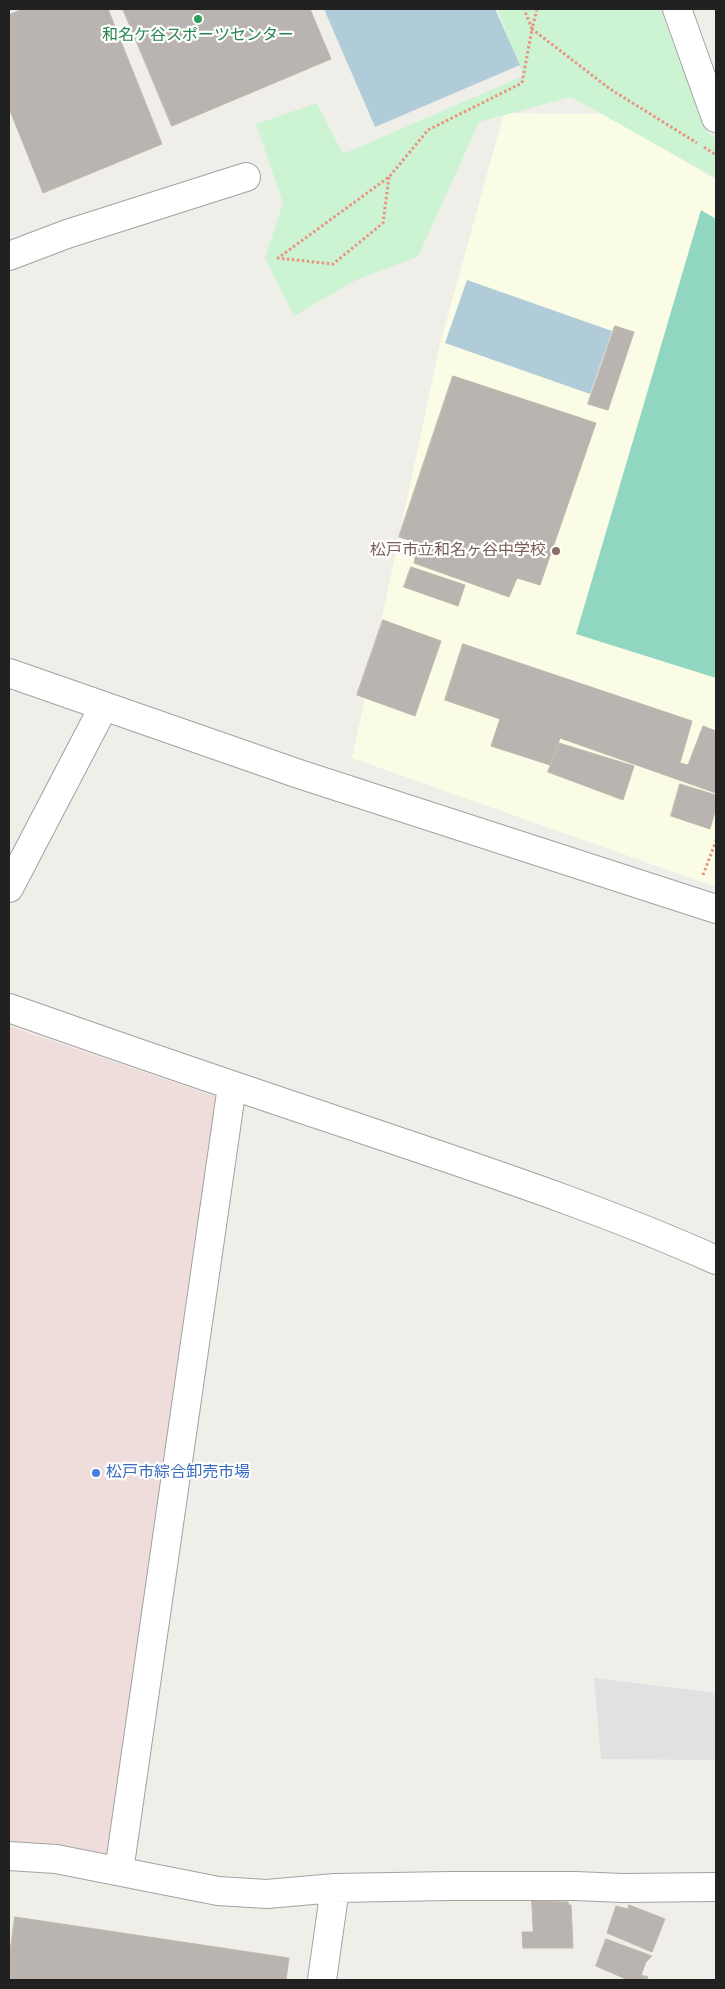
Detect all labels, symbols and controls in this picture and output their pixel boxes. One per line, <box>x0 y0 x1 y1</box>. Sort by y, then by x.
marker: 和名ケ谷スポーツセンター <box>192 13 204 25</box>
place label: 和名ケ谷スポーツセンター <box>102 26 294 46</box>
place label: 松戸市立和名ヶ谷中学校 <box>370 541 546 561</box>
marker: 松戸市立和名ヶ谷中学校 <box>550 545 562 557</box>
place label: 松戸市綜合卸売市場 <box>106 1463 250 1483</box>
marker: 松戸市綜合卸売市場 <box>90 1467 102 1479</box>

